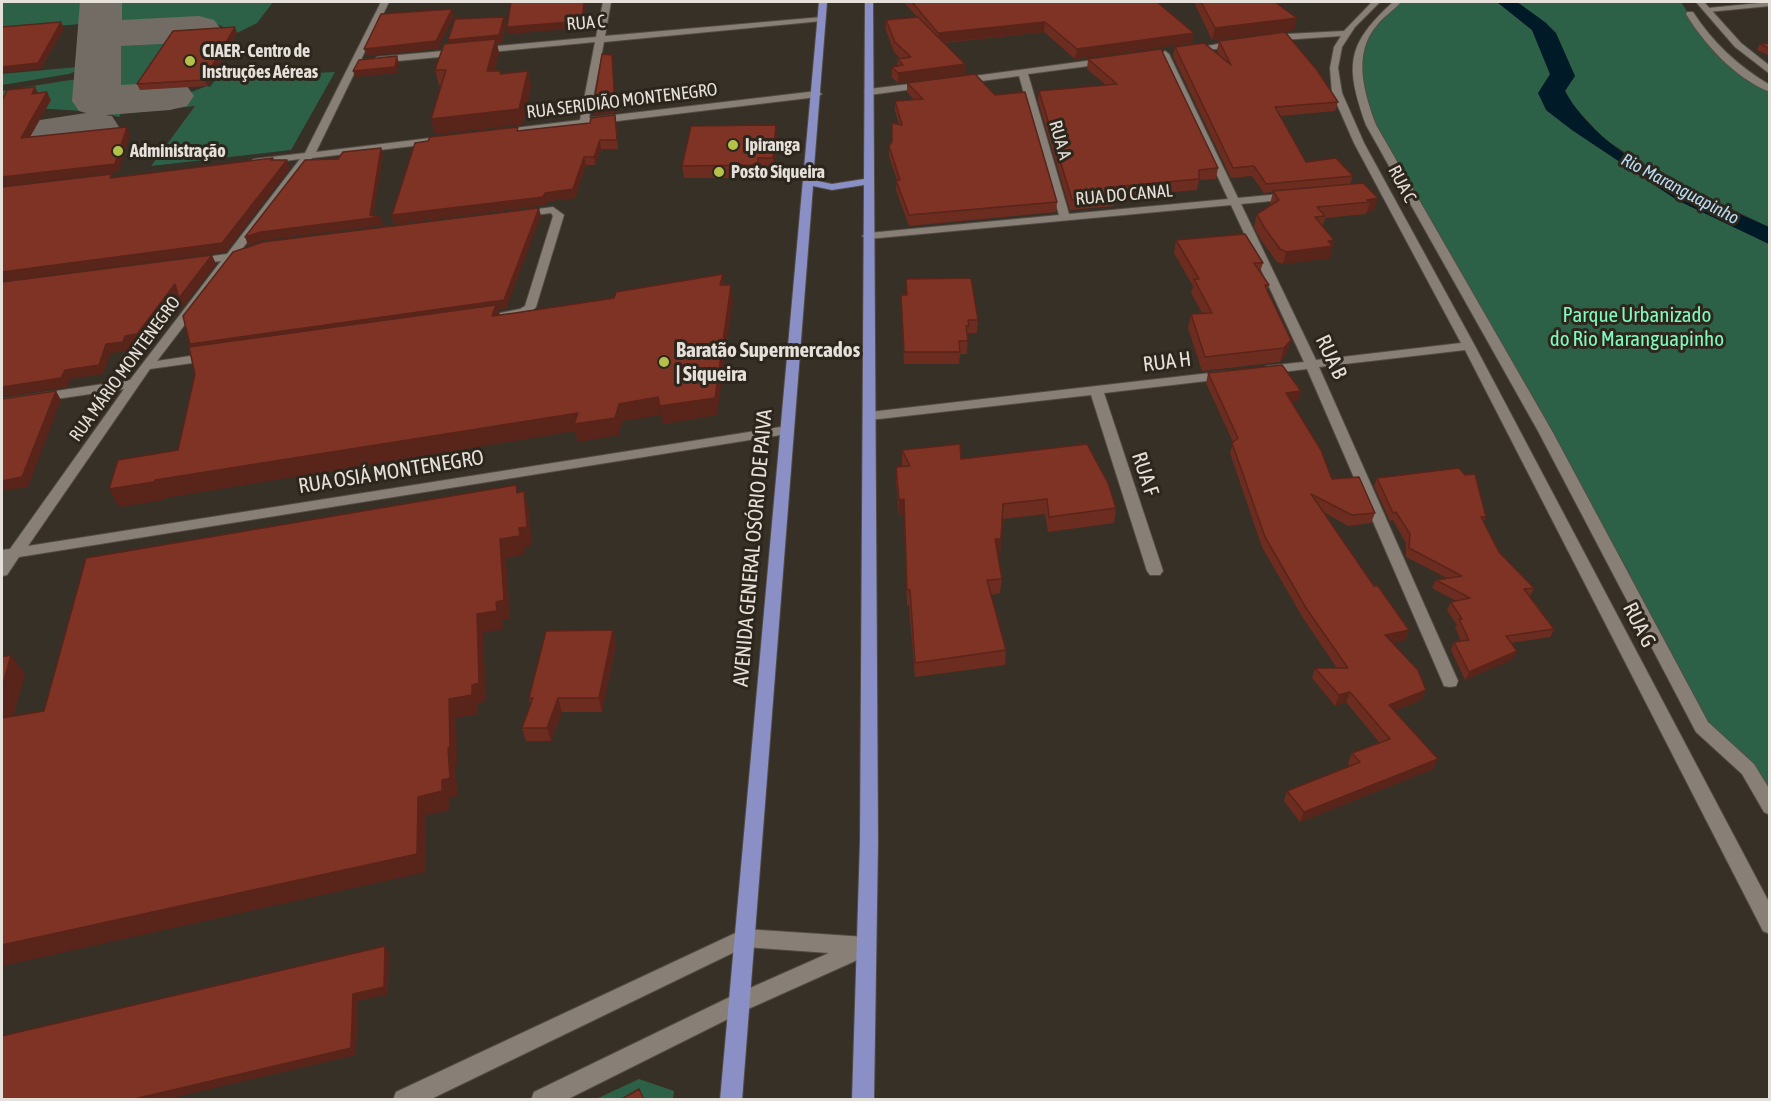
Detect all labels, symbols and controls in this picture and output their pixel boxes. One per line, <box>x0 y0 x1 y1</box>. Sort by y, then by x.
street label: RUA C <box>566 11 606 35</box>
place label: CIAER- Centro de Instruções Aéreas <box>202 40 318 82</box>
marker: CIAER- Centro de Instruções Aéreas <box>183 54 197 68</box>
street label: RUA SERIDIÃO MONTENEGRO <box>525 79 719 123</box>
street label: RUA A <box>1044 118 1076 162</box>
place label: Ipiranga <box>745 134 800 156</box>
marker: Ipiranga <box>726 138 740 152</box>
place label: Administração <box>130 140 226 162</box>
marker: Administração <box>111 144 125 158</box>
water label: Rio Maranguapinho <box>1617 149 1743 229</box>
place label: Posto Siqueira <box>731 161 825 183</box>
street label: RUA C <box>1383 162 1421 206</box>
marker: Posto Siqueira <box>712 165 726 179</box>
street label: RUA DO CANAL <box>1075 180 1173 210</box>
street label: RUA MÁRIO MONTENEGRO <box>65 292 185 446</box>
park label: Parque Urbanizado do Rio Maranguapinho <box>1550 302 1724 352</box>
street label: RUA B <box>1310 331 1352 383</box>
place label: Baratão Supermercados | Siqueira <box>676 337 860 387</box>
street label: RUA H <box>1142 347 1192 377</box>
marker: Baratão Supermercados | Siqueira <box>657 355 671 369</box>
street label: AVENIDA GENERAL OSÓRIO DE PAIVA <box>728 408 778 688</box>
street label: RUA OSIÁ MONTENEGRO <box>296 445 486 499</box>
street label: RUA F <box>1126 449 1164 499</box>
street label: RUA G <box>1617 598 1661 652</box>

